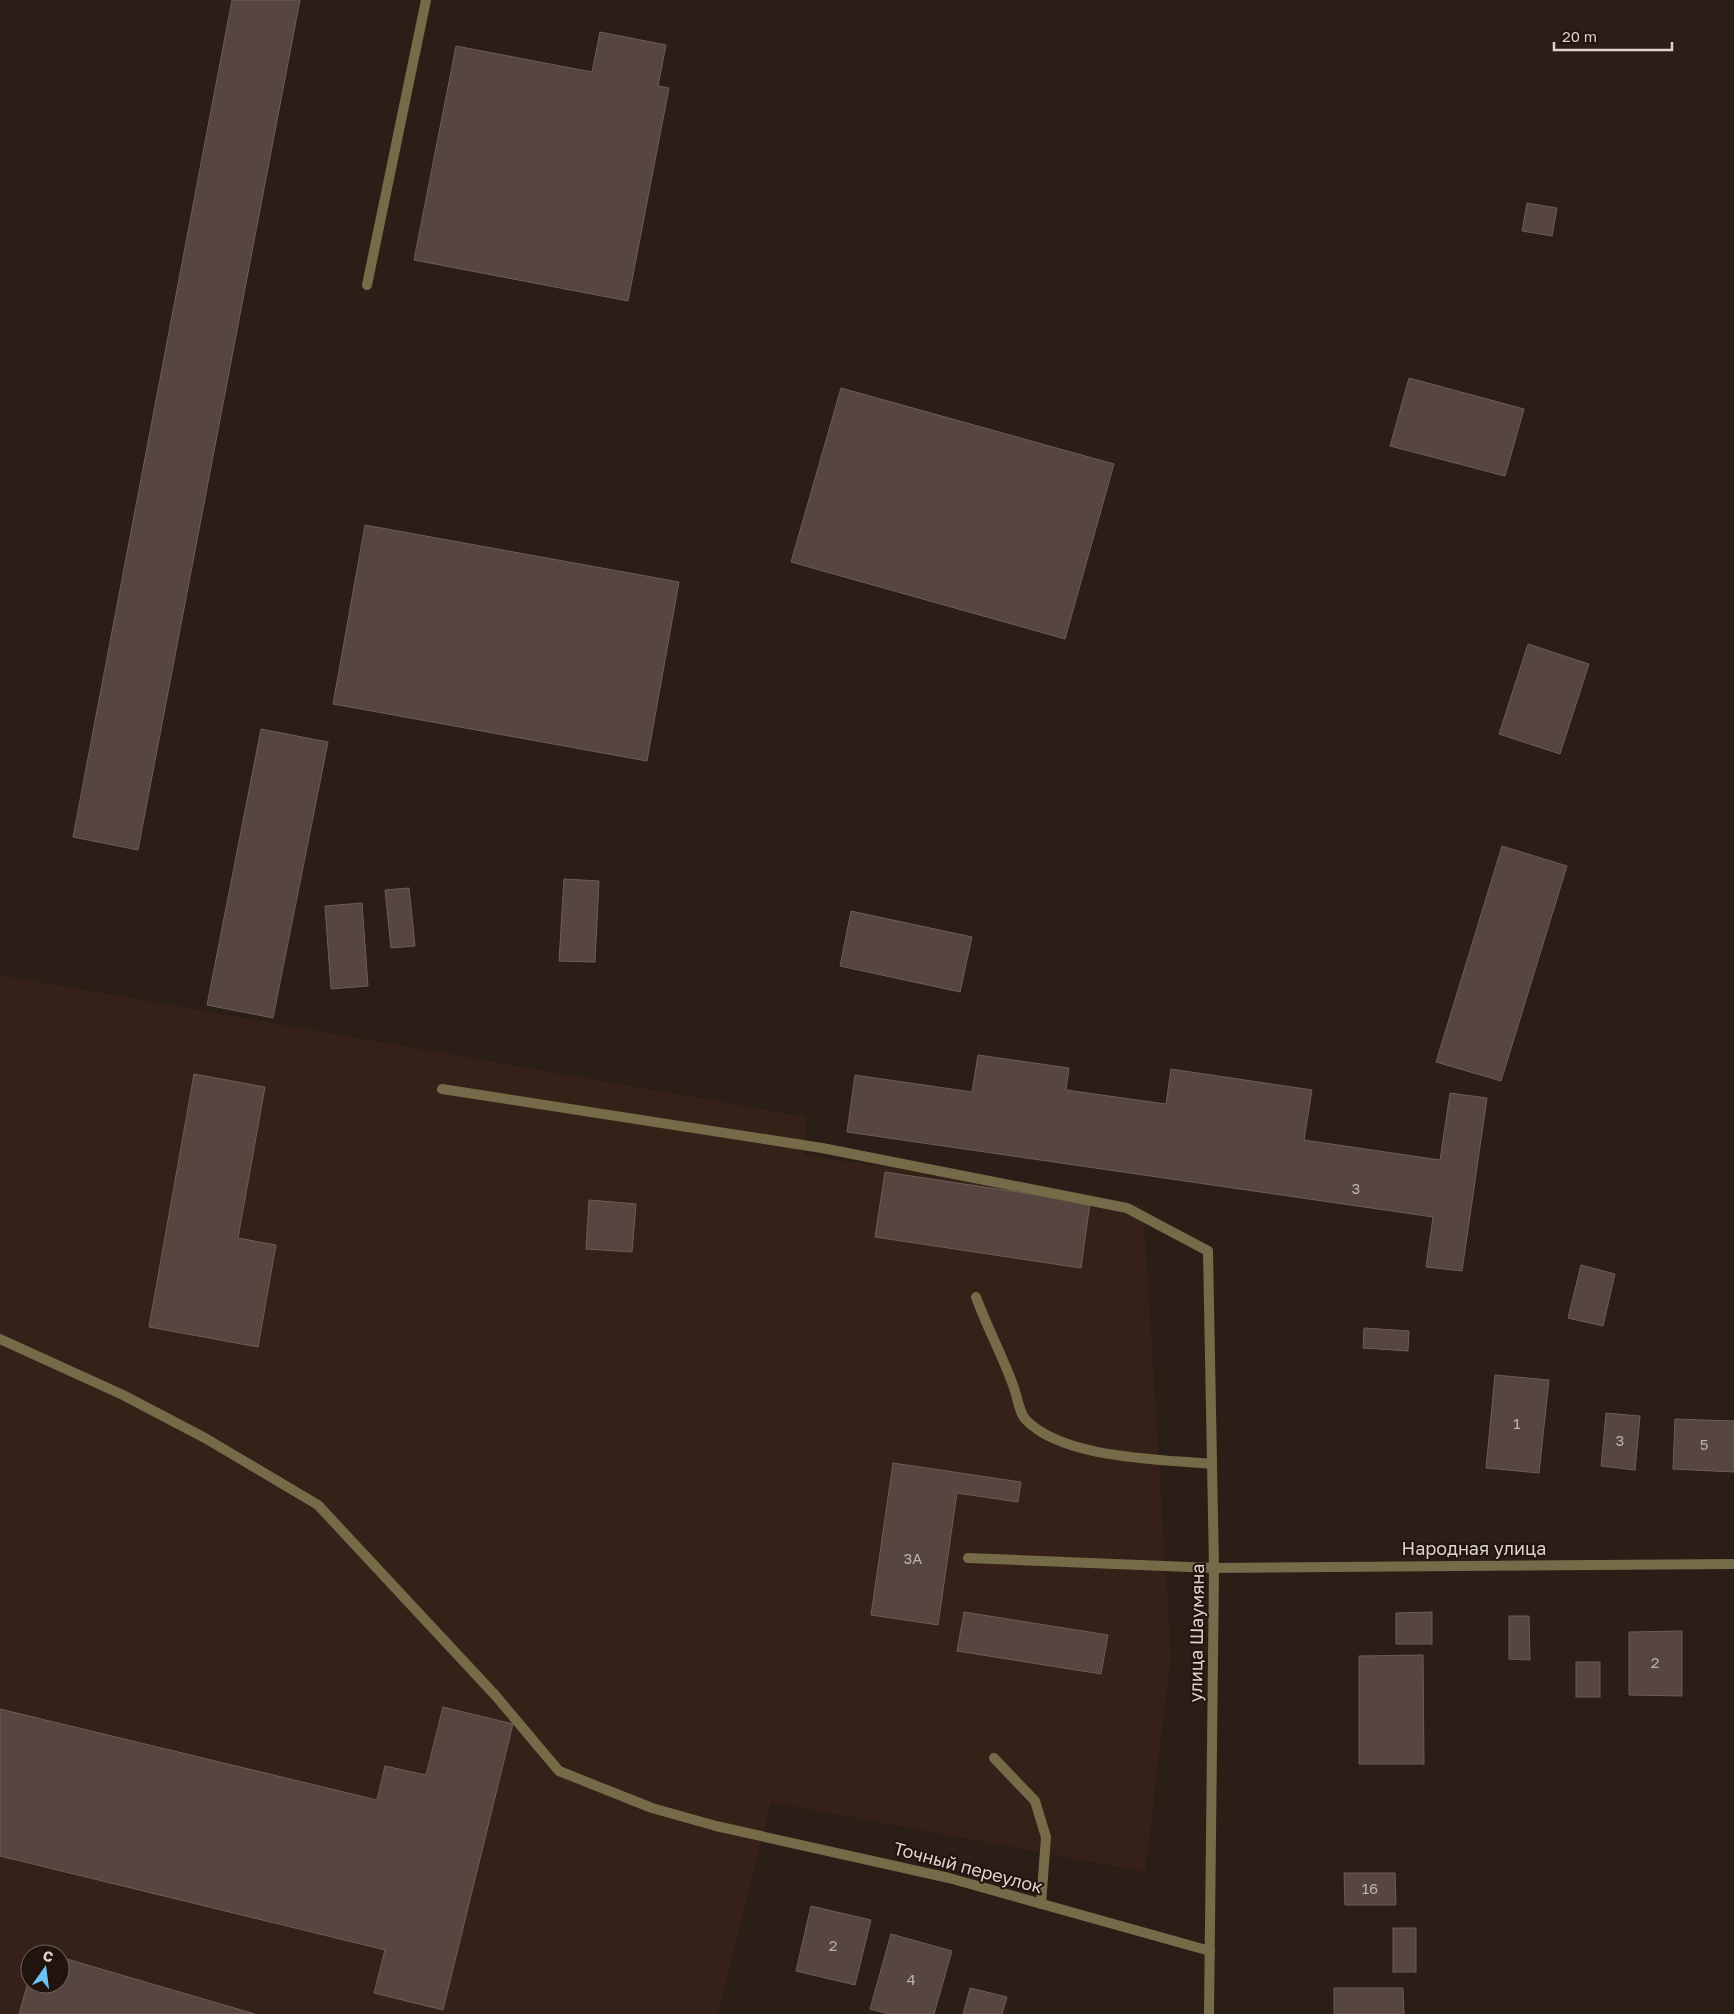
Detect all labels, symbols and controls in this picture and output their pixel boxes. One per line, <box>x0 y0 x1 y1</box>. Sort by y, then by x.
scale bar <box>1554 20 1672 52</box>
text: 20 m <box>1562 27 1597 45</box>
house number: 3 <box>1352 1179 1360 1197</box>
house number: 1 <box>1513 1414 1521 1432</box>
house number: 3 <box>1616 1431 1624 1449</box>
house number: 5 <box>1700 1435 1708 1453</box>
street label: Народная улица <box>1401 1537 1547 1559</box>
house number: 3А <box>904 1549 922 1567</box>
street label: улица Шаумяна <box>1184 1563 1208 1703</box>
house number: 2 <box>1651 1653 1659 1671</box>
street label: Точный переулок <box>891 1837 1045 1898</box>
house number: 16 <box>1362 1879 1378 1897</box>
house number: 2 <box>829 1936 837 1954</box>
north arrow <box>20 1944 70 1994</box>
text: С <box>41 1946 55 1965</box>
house number: 4 <box>906 1970 916 1988</box>

